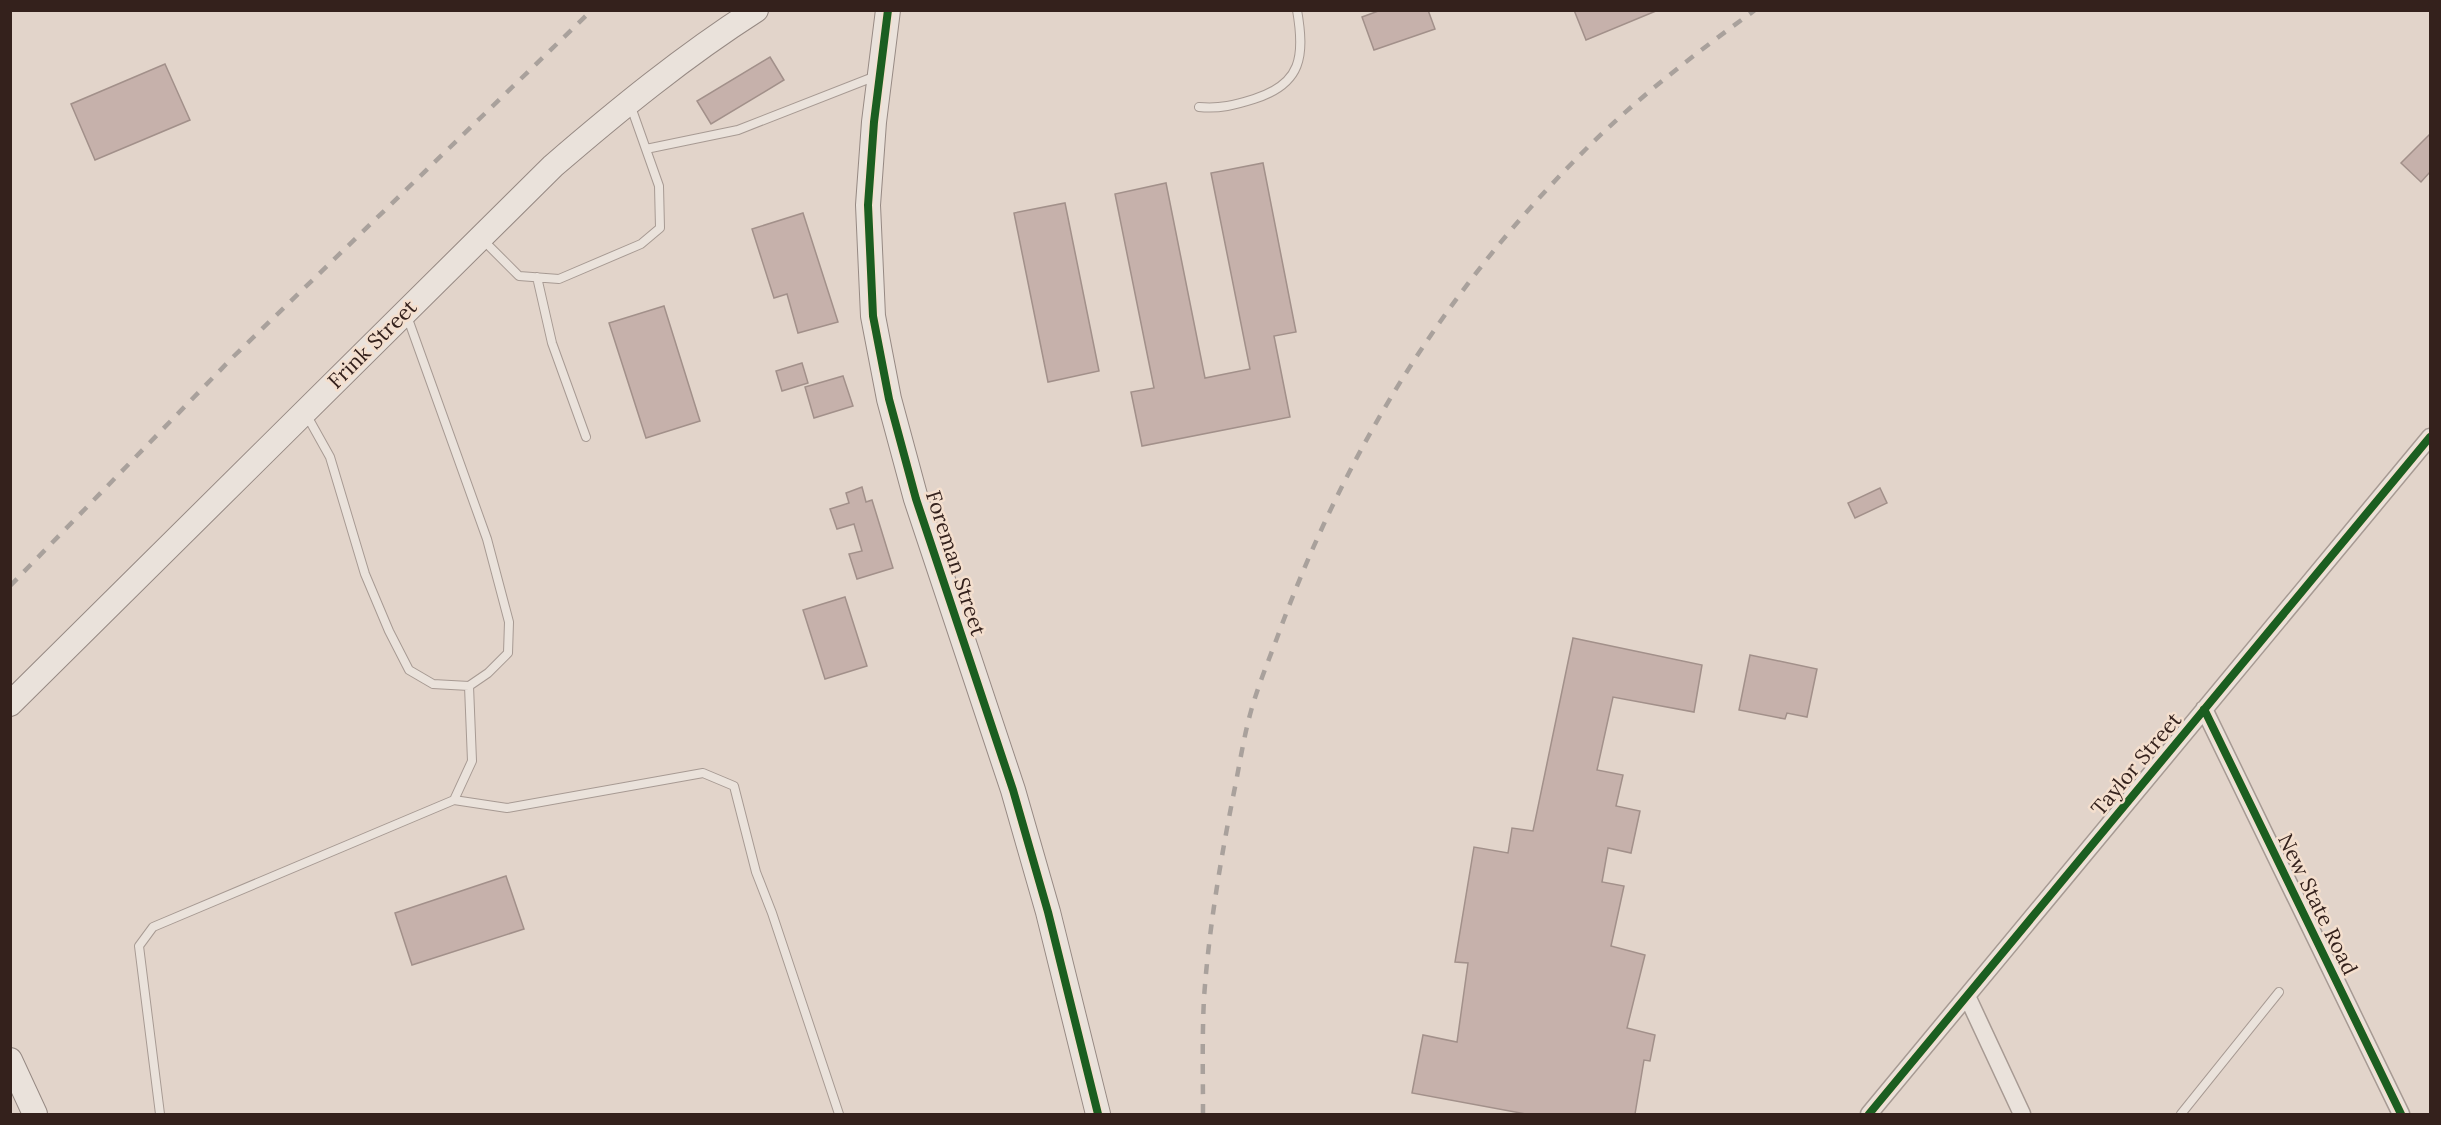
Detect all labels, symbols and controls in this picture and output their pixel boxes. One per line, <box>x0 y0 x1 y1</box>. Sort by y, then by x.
street label: Frink Street <box>322 293 423 394</box>
street label: Foreman Street <box>920 487 992 640</box>
street label: Taylor Street <box>2085 706 2188 821</box>
street label: New State Road <box>2272 829 2364 979</box>

